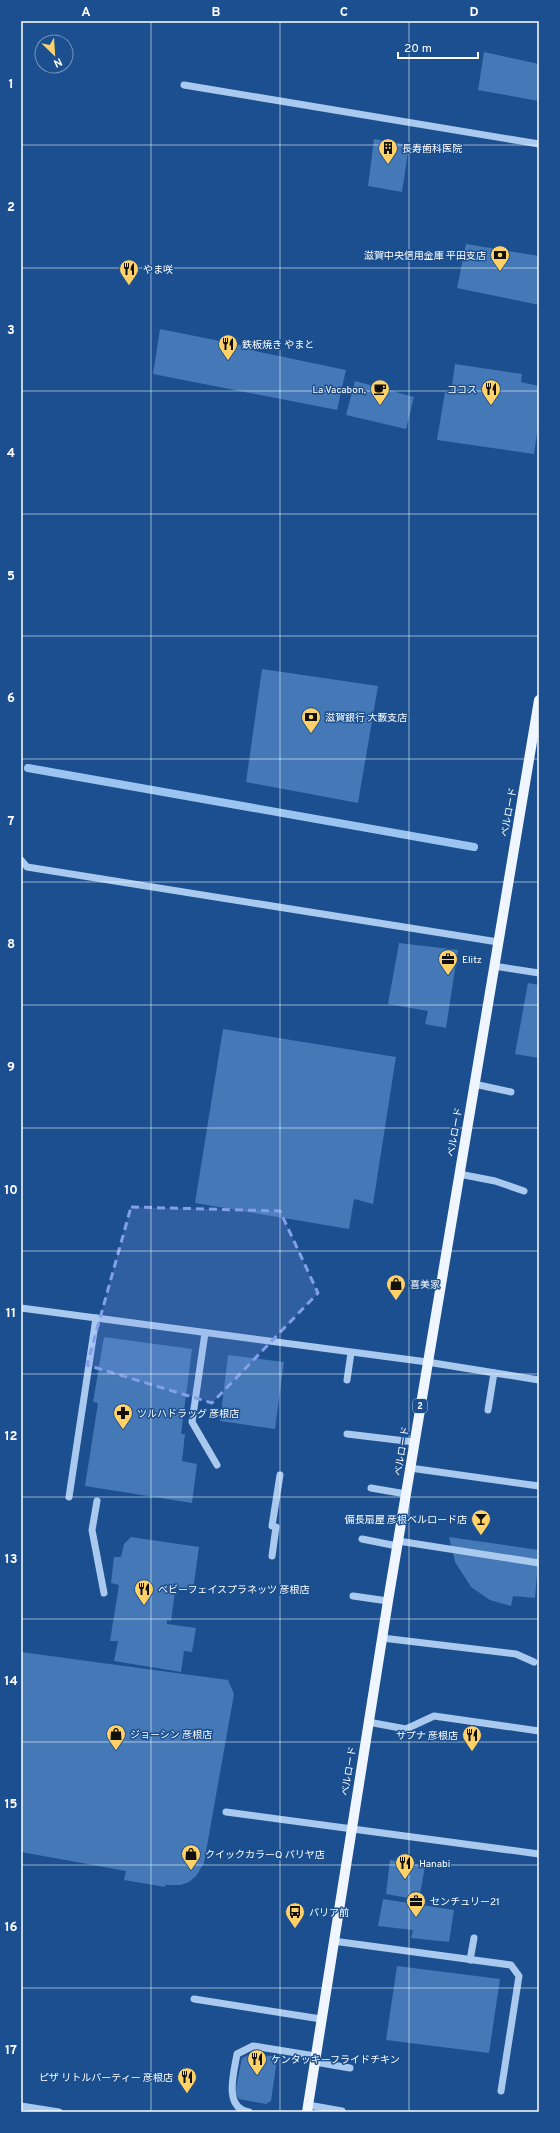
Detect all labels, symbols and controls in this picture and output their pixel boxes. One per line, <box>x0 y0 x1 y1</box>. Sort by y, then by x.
text: A <box>81 5 91 21</box>
text: B <box>212 5 221 21</box>
text: C <box>340 5 348 21</box>
text: D <box>469 5 479 21</box>
north arrow <box>34 34 74 74</box>
scale bar <box>398 34 478 60</box>
text: 20 m <box>404 41 432 57</box>
text: N <box>51 54 64 70</box>
text: 1 <box>8 77 14 93</box>
building icon: 長寿歯科医院 <box>377 137 399 165</box>
place label: 長寿歯科医院 <box>402 143 462 156</box>
text: 2 <box>7 200 15 216</box>
bank icon: 滋賀中央信用金庫 平田支店 <box>489 244 511 272</box>
place label: 滋賀中央信用金庫 平田支店 <box>364 250 486 263</box>
restaurant icon: やま咲 <box>118 258 140 286</box>
place label: やま咲 <box>143 264 173 277</box>
text: 3 <box>7 323 15 339</box>
restaurant icon: 鉄板焼き やまと <box>217 333 239 361</box>
place label: 鉄板焼き やまと <box>242 339 314 352</box>
cafe icon: La Vacabon, <box>369 378 391 406</box>
restaurant icon: ココス <box>480 378 502 406</box>
place label: La Vacabon, <box>312 384 366 397</box>
place label: ココス <box>447 384 477 397</box>
text: 4 <box>7 446 15 462</box>
text: 5 <box>7 569 15 585</box>
text: 6 <box>7 691 15 707</box>
bank icon: 滋賀銀行 大藪支店 <box>300 706 322 734</box>
place label: 滋賀銀行 大藪支店 <box>325 712 407 725</box>
street label: ベルロード <box>499 787 520 838</box>
text: 7 <box>8 814 15 830</box>
text: 8 <box>7 937 15 953</box>
office icon: Elitz <box>437 948 459 976</box>
place label: Elitz <box>462 954 482 967</box>
text: 9 <box>7 1060 15 1076</box>
street label: ベルロード <box>445 1107 466 1158</box>
text: 10 <box>4 1183 18 1199</box>
shop icon: 喜美家 <box>385 1273 407 1301</box>
place label: 喜美家 <box>410 1279 440 1292</box>
text: 11 <box>6 1306 16 1322</box>
road number: 2 <box>413 1399 427 1413</box>
pharmacy icon: ツルハドラッグ 彦根店 <box>112 1402 134 1430</box>
place label: ツルハドラッグ 彦根店 <box>137 1408 239 1421</box>
street label: ベルロード <box>392 1426 413 1477</box>
text: 12 <box>4 1429 18 1445</box>
bar icon: 備長扇屋 彦根ベルロード店 <box>470 1508 492 1536</box>
place label: 備長扇屋 彦根ベルロード店 <box>344 1514 467 1527</box>
text: 13 <box>5 1552 18 1568</box>
restaurant icon: ベビーフェイスプラネッツ 彦根店 <box>133 1578 155 1606</box>
place label: ベビーフェイスプラネッツ 彦根店 <box>158 1584 309 1597</box>
text: 14 <box>4 1674 18 1690</box>
shop icon: ジョーシン 彦根店 <box>105 1723 127 1751</box>
restaurant icon: サプナ 彦根店 <box>461 1724 483 1752</box>
place label: ジョーシン 彦根店 <box>130 1729 212 1742</box>
place label: サプナ 彦根店 <box>396 1730 458 1743</box>
street label: ベルロード <box>339 1746 360 1797</box>
text: 15 <box>4 1797 18 1813</box>
shop icon: クイックカラーQ パリヤ店 <box>180 1843 202 1871</box>
place label: クイックカラーQ パリヤ店 <box>205 1849 325 1862</box>
restaurant icon: Hanabi <box>394 1852 416 1880</box>
place label: Hanabi <box>419 1858 450 1871</box>
office icon: センチュリー21 <box>405 1890 427 1918</box>
place label: センチュリー21 <box>430 1896 500 1909</box>
bus stop icon: パリア前 <box>284 1901 306 1929</box>
place label: パリア前 <box>309 1907 349 1920</box>
text: 16 <box>4 1920 18 1936</box>
text: 17 <box>5 2043 17 2059</box>
restaurant icon: ケンタッキーフライドチキン <box>246 2048 268 2076</box>
place label: ケンタッキーフライドチキン <box>271 2054 400 2067</box>
restaurant icon: ピザ リトルパーティー 彦根店 <box>176 2066 198 2094</box>
place label: ピザ リトルパーティー 彦根店 <box>39 2072 173 2085</box>

